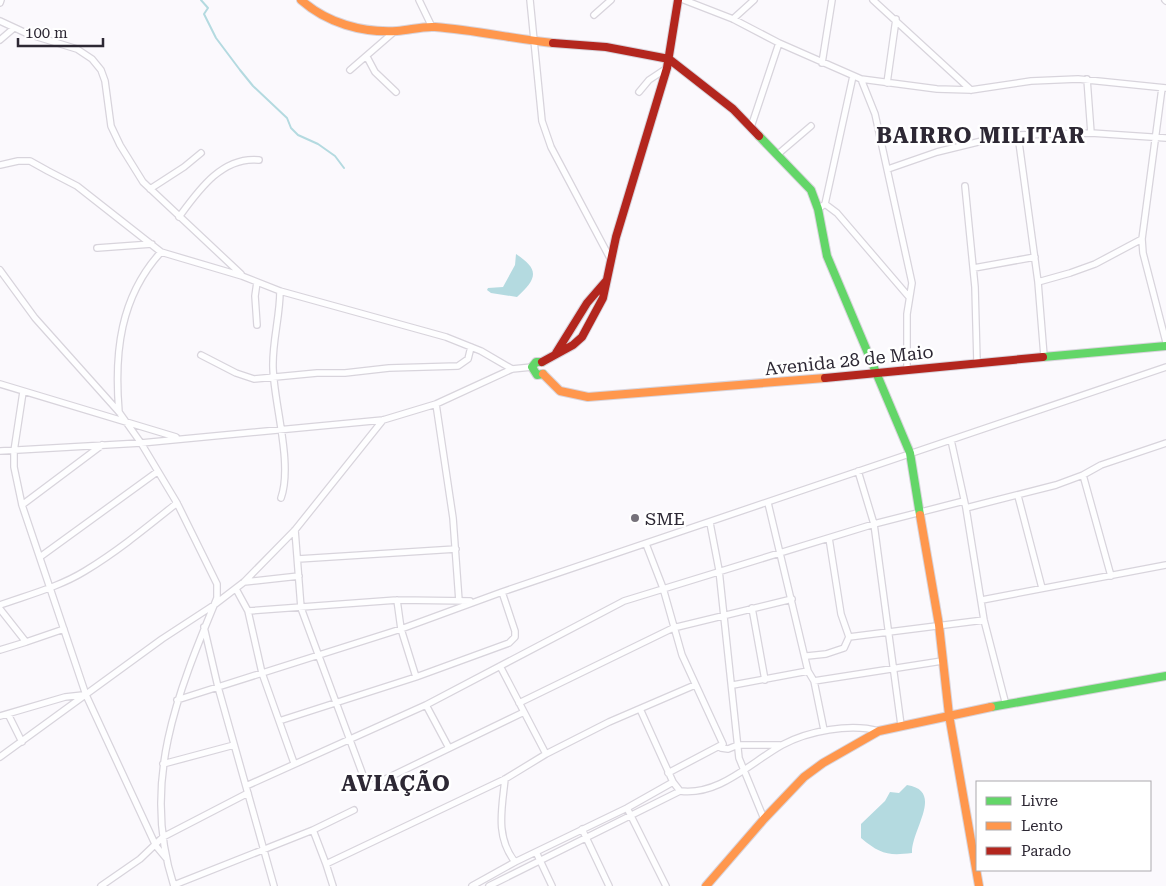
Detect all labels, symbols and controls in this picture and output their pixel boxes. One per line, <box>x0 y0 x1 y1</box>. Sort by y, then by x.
scale bar <box>18 15 102 47</box>
text: 100 m <box>25 24 68 42</box>
district label: BAIRRO MILITAR <box>876 123 1086 148</box>
street label: Avenida 28 de Maio <box>764 341 934 379</box>
place label: SME <box>645 508 685 529</box>
marker: SME <box>629 512 641 524</box>
district label: AVIAÇÃO <box>341 769 451 796</box>
legend <box>976 781 1151 871</box>
text: Livre <box>1021 792 1058 810</box>
text: Lento <box>1021 817 1063 835</box>
text: Parado <box>1021 842 1071 860</box>

